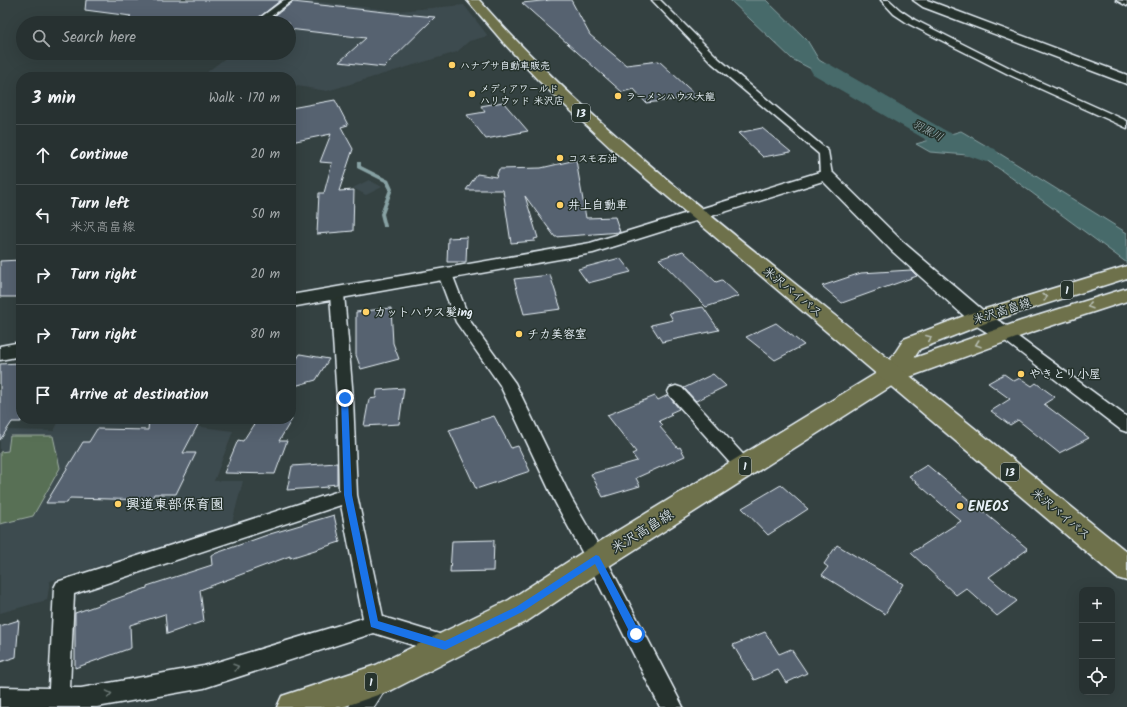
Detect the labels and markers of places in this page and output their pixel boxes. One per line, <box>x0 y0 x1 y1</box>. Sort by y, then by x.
place label: ハナブサ自動車販売 <box>460 58 550 74</box>
marker: ハナブサ自動車販売 <box>447 60 457 70</box>
place label: メディアワールド ハリウッド 米沢店 <box>480 81 564 109</box>
marker: メディアワールド ハリウッド 米沢店 <box>467 89 477 99</box>
place label: ラーメンハウス大龍 <box>626 89 715 105</box>
marker: ラーメンハウス大龍 <box>613 91 623 101</box>
place label: コスモ石油 <box>568 151 618 167</box>
marker: コスモ石油 <box>555 153 565 163</box>
place label: 井上自動車 <box>568 196 628 215</box>
marker: 井上自動車 <box>555 200 565 210</box>
place label: カットハウス髪ing <box>374 303 473 322</box>
marker: カットハウス髪ing <box>361 307 371 317</box>
place label: チカ美容室 <box>527 325 587 344</box>
marker: チカ美容室 <box>514 329 524 339</box>
place label: やきとり小屋 <box>1029 365 1101 384</box>
marker: やきとり小屋 <box>1016 369 1026 379</box>
place label: 興道東部保育園 <box>126 494 224 516</box>
place label: ENEOS <box>968 496 1009 518</box>
marker: 興道東部保育園 <box>113 499 123 509</box>
marker: ENEOS <box>955 501 965 511</box>

